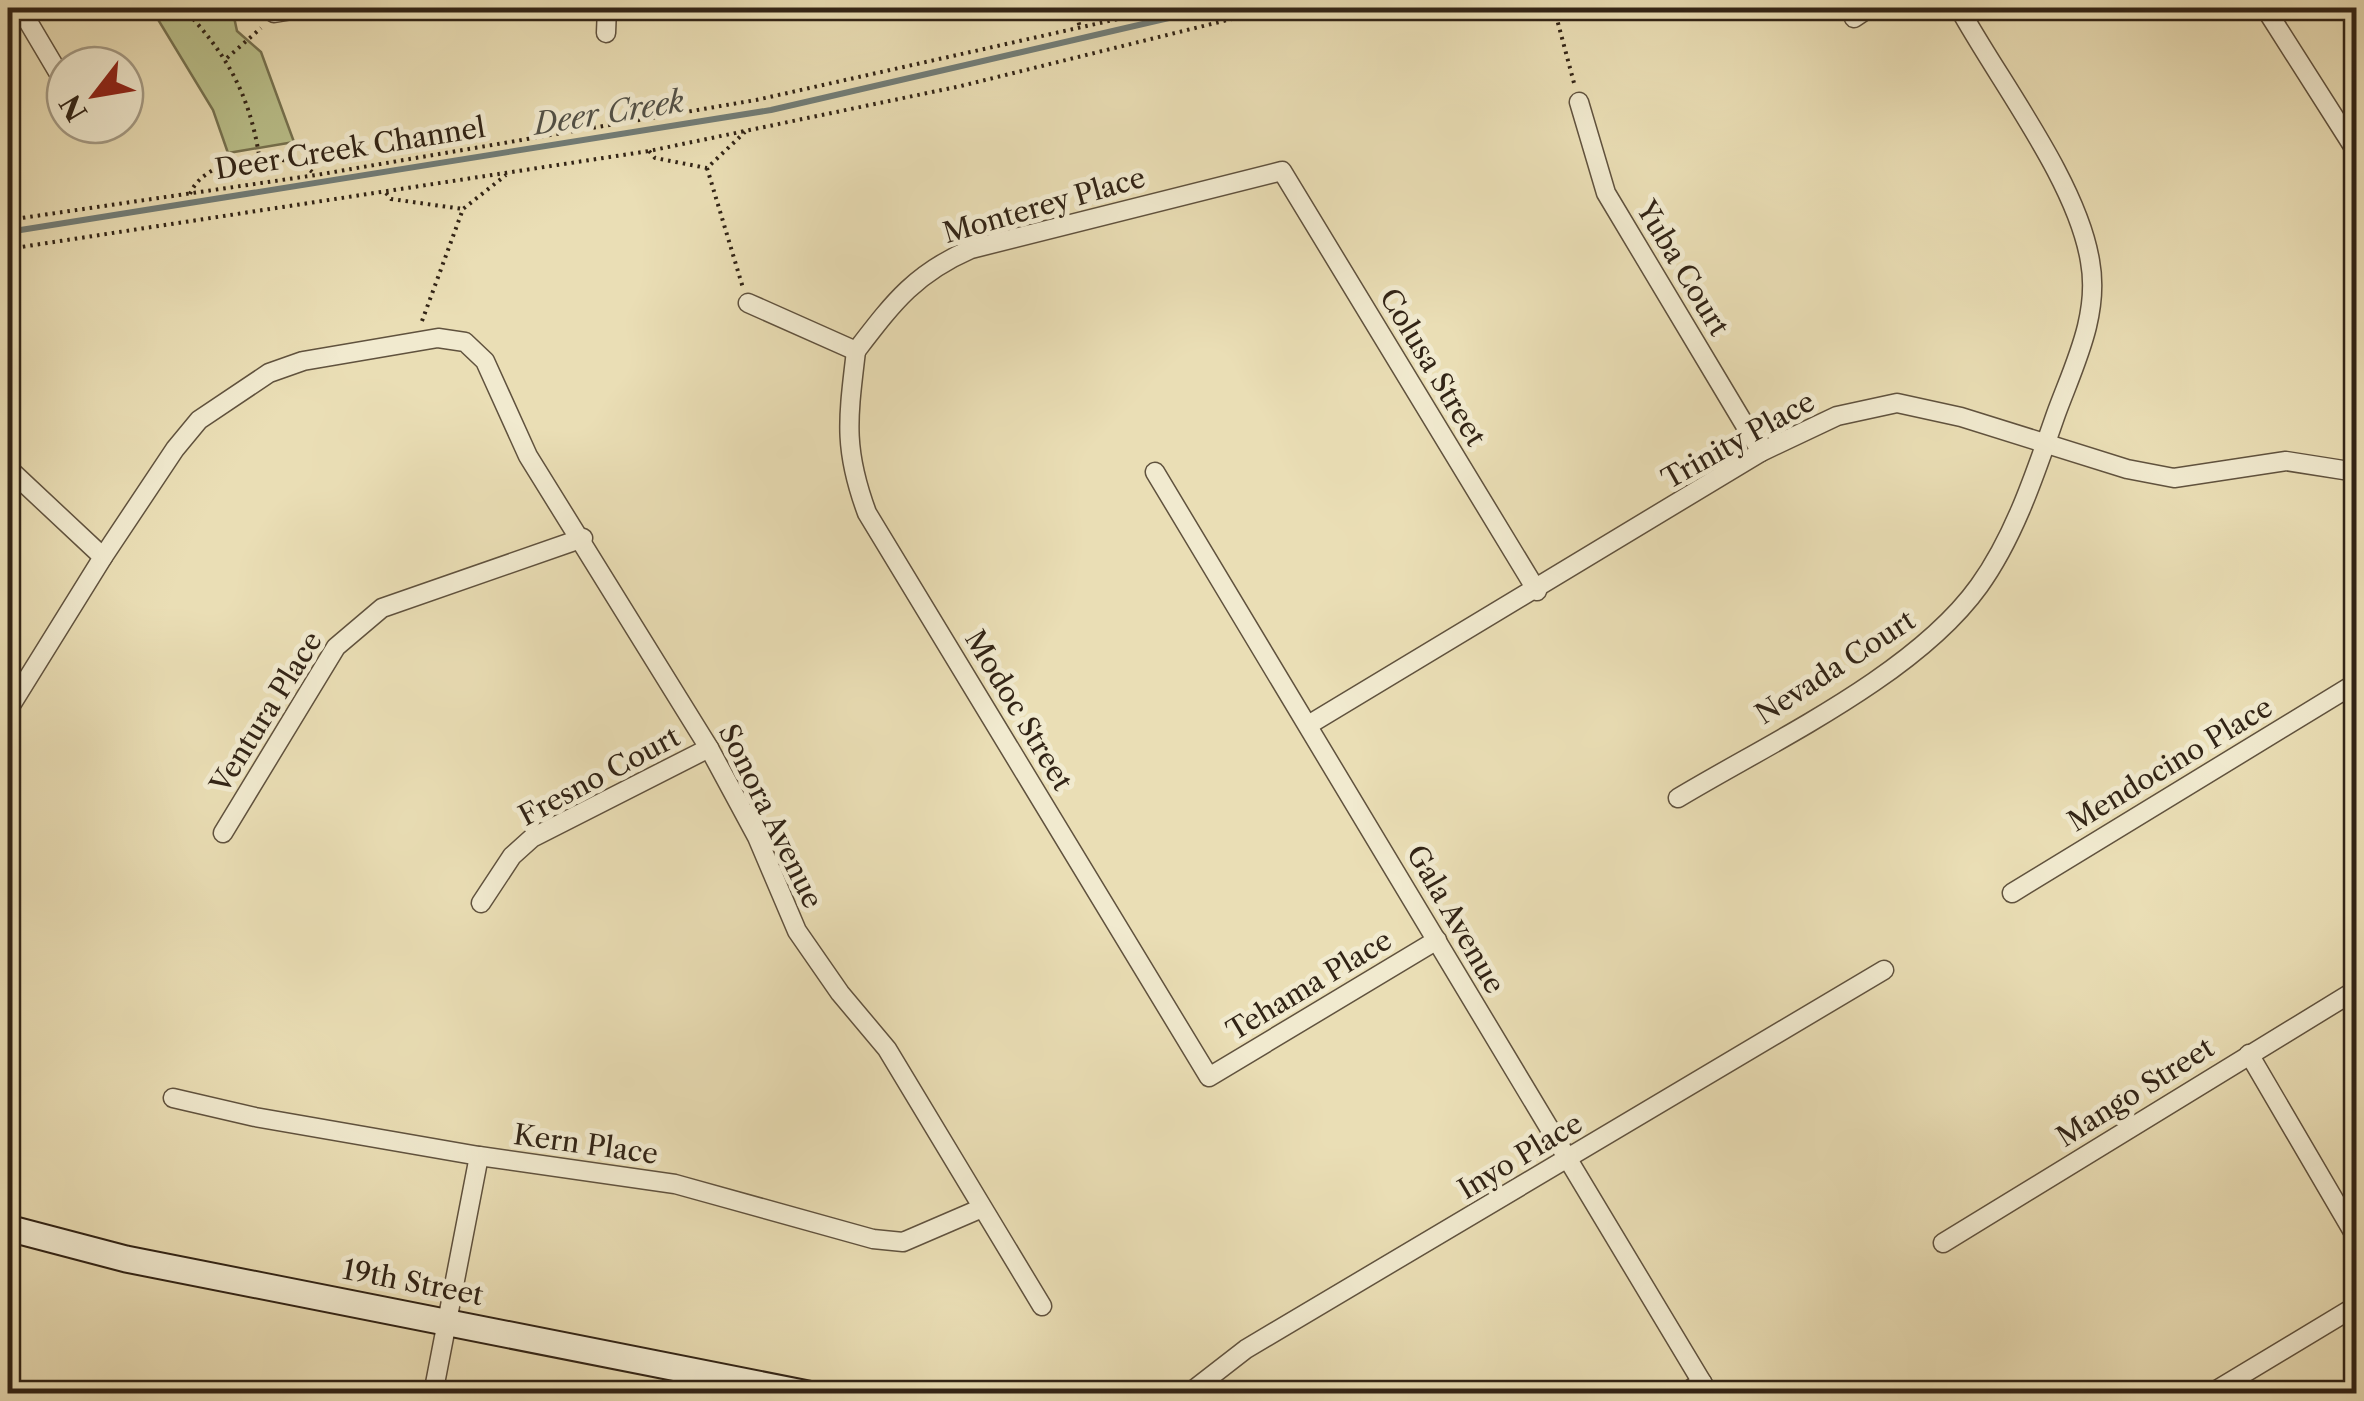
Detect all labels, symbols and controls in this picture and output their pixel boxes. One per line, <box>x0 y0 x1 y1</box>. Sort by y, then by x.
north arrow <box>45 45 145 145</box>
water label: Deer Creek <box>529 82 687 143</box>
text: N <box>53 89 94 127</box>
street label: Deer Creek Channel <box>212 110 488 186</box>
street label: Monterey Place <box>939 160 1149 250</box>
street label: Yuba Court <box>1629 193 1737 342</box>
street label: Colusa Street <box>1373 282 1493 452</box>
street label: Trinity Place <box>1656 384 1820 496</box>
street label: Nevada Court <box>1749 603 1921 731</box>
street label: Modoc Street <box>958 624 1080 796</box>
street label: Ventura Place <box>202 625 329 800</box>
street label: Mendocino Place <box>2062 690 2278 838</box>
street label: Sonora Avenue <box>712 718 830 914</box>
street label: Fresno Court <box>513 719 685 833</box>
street label: Gala Avenue <box>1400 839 1512 999</box>
street label: Tehama Place <box>1220 922 1398 1048</box>
street label: Mango Street <box>2050 1030 2220 1154</box>
street label: Inyo Place <box>1452 1106 1588 1206</box>
street label: Kern Place <box>512 1117 660 1171</box>
street label: 19th Street <box>340 1252 486 1312</box>

